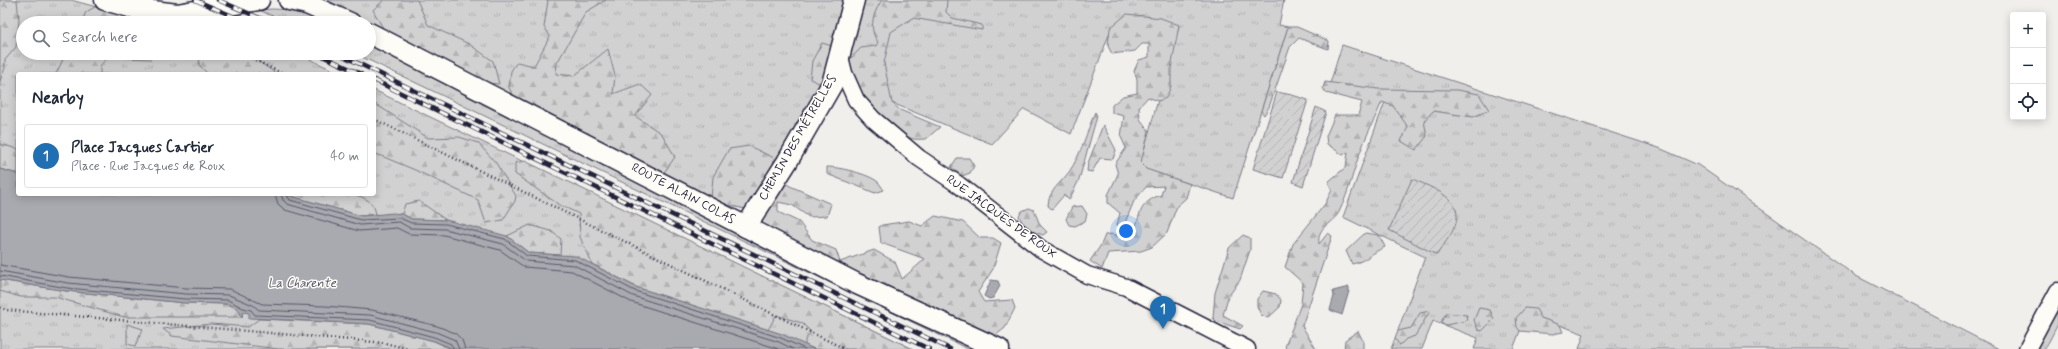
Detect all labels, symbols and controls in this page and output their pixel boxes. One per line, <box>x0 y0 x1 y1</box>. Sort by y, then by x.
map controls <box>2010 12 2046 120</box>
button: + <box>2010 12 2046 48</box>
search box <box>16 16 376 60</box>
icon: search <box>30 27 52 49</box>
text: Search here <box>62 28 138 48</box>
button: − <box>2010 48 2046 84</box>
street label: CHEMIN DES MÉTRELLES <box>755 72 841 204</box>
button: locate <box>2010 84 2046 120</box>
text: Nearby <box>32 87 84 109</box>
text: Place Jacques Cartier <box>71 138 214 158</box>
text: 1 <box>43 148 49 165</box>
text: 40 m <box>330 148 359 165</box>
text: Place · Rue Jacques de Roux <box>71 158 225 175</box>
street label: ROUTE ALAIN COLAS <box>628 160 738 228</box>
street label: RUE JACQUES DE ROUX <box>943 172 1060 263</box>
your location <box>1116 221 1136 241</box>
water label: La Charente <box>268 275 337 292</box>
pin: 1 <box>1150 296 1176 329</box>

